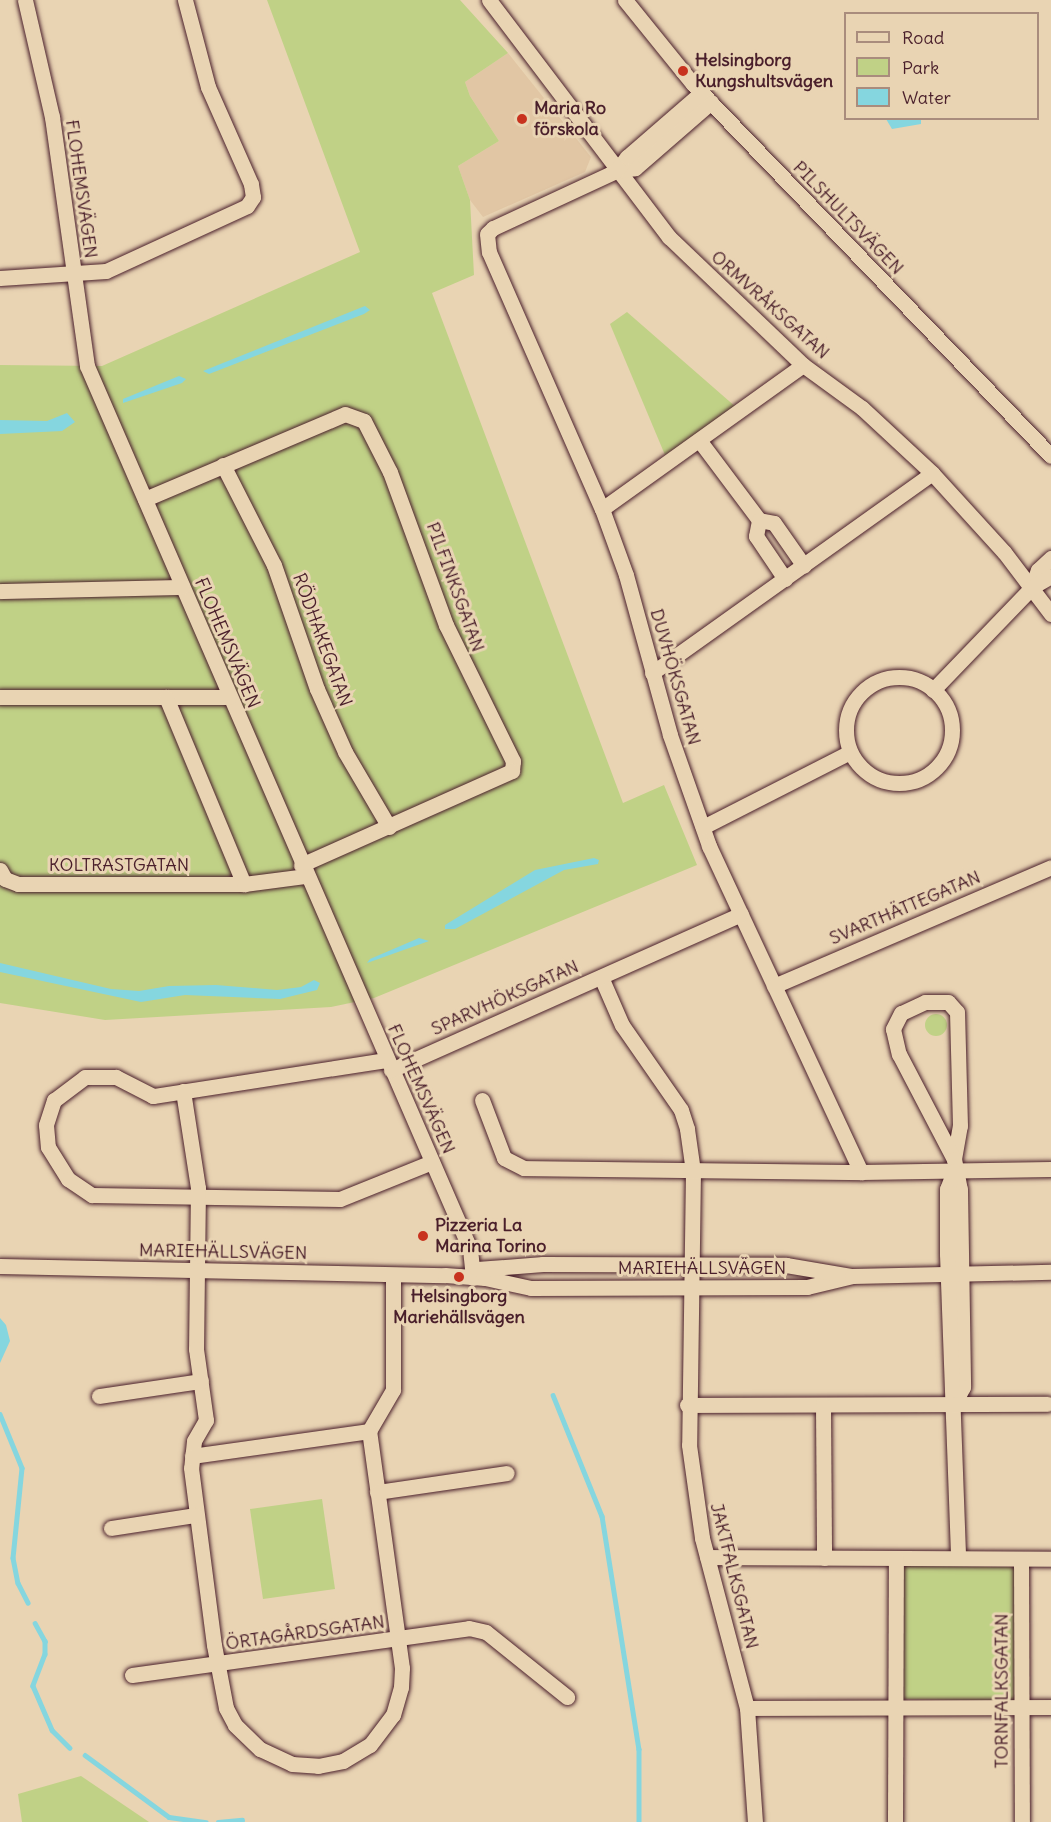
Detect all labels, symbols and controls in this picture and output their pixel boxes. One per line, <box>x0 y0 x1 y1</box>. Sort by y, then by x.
legend <box>844 12 1039 120</box>
text: Road <box>902 26 944 49</box>
place label: Helsingborg Kungshultsvägen <box>695 50 833 92</box>
text: Park <box>902 56 939 79</box>
marker: Helsingborg Kungshultsvägen <box>676 64 690 78</box>
text: Water <box>902 86 951 109</box>
place label: Maria Ro förskola <box>534 98 606 140</box>
marker: Maria Ro förskola <box>515 112 529 126</box>
street label: FLOHEMSVÄGEN <box>61 118 101 260</box>
street label: PILSHULTSVÄGEN <box>788 157 908 279</box>
street label: ORMVRÅKSGATAN <box>706 246 834 364</box>
street label: PILFINKSGATAN <box>422 519 488 655</box>
street label: RÖDHAKEGATAN <box>288 570 356 710</box>
street label: FLOHEMSVÄGEN <box>190 575 264 711</box>
street label: DUVHÖKSGATAN <box>645 606 705 748</box>
street label: KOLTRASTGATAN <box>49 854 189 876</box>
street label: SVARTHÄTTEGATAN <box>826 866 984 950</box>
street label: SPARVHÖKSGATAN <box>428 956 582 1040</box>
street label: FLOHEMSVÄGEN <box>383 1021 459 1157</box>
place label: Pizzeria La Marina Torino <box>435 1215 546 1258</box>
marker: Pizzeria La Marina Torino <box>416 1229 430 1243</box>
street label: MARIEHÄLLSVÄGEN <box>139 1240 307 1264</box>
street label: MARIEHÄLLSVÄGEN <box>618 1257 786 1279</box>
marker: Helsingborg Mariehällsvägen <box>452 1270 466 1284</box>
place label: Helsingborg Mariehällsvägen <box>393 1286 525 1328</box>
street label: JAKTFALKSGATAN <box>705 1501 763 1651</box>
street label: ÖRTAGÅRDSGATAN <box>224 1611 386 1655</box>
street label: TORNFALKSGATAN <box>991 1614 1013 1768</box>

